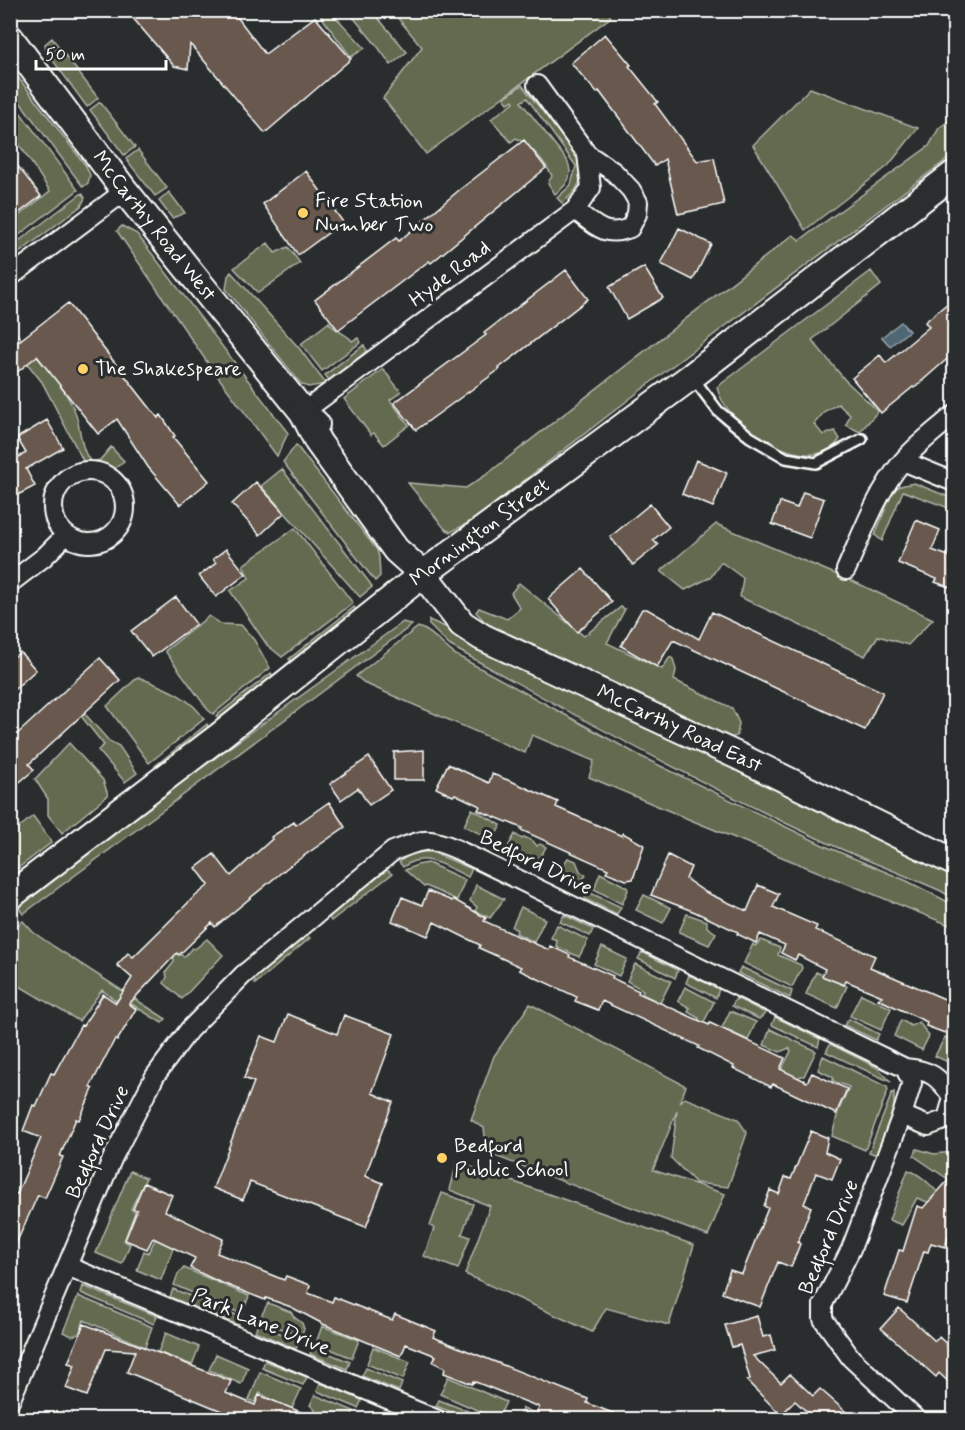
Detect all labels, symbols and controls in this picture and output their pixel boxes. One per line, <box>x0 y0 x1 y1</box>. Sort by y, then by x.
scale bar <box>36 33 166 71</box>
text: 50 m <box>45 43 85 67</box>
street label: McCarthy Road West <box>86 145 223 308</box>
place label: Fire Station Number Two <box>315 187 433 239</box>
marker: Fire Station Number Two <box>296 206 310 220</box>
street label: Hyde Road <box>404 234 496 314</box>
place label: The Shakespeare <box>95 355 241 383</box>
marker: The Shakespeare <box>76 362 90 376</box>
street label: Mornington Street <box>404 471 555 593</box>
street label: McCarthy Road East <box>592 678 767 780</box>
street label: Bedford Drive <box>474 824 597 904</box>
street label: Bedford Drive <box>59 1081 138 1204</box>
place label: Bedford Public School <box>454 1132 569 1184</box>
marker: Bedford Public School <box>435 1151 449 1165</box>
street label: Bedford Drive <box>792 1175 868 1300</box>
street label: Park Lane Drive <box>188 1281 334 1363</box>

